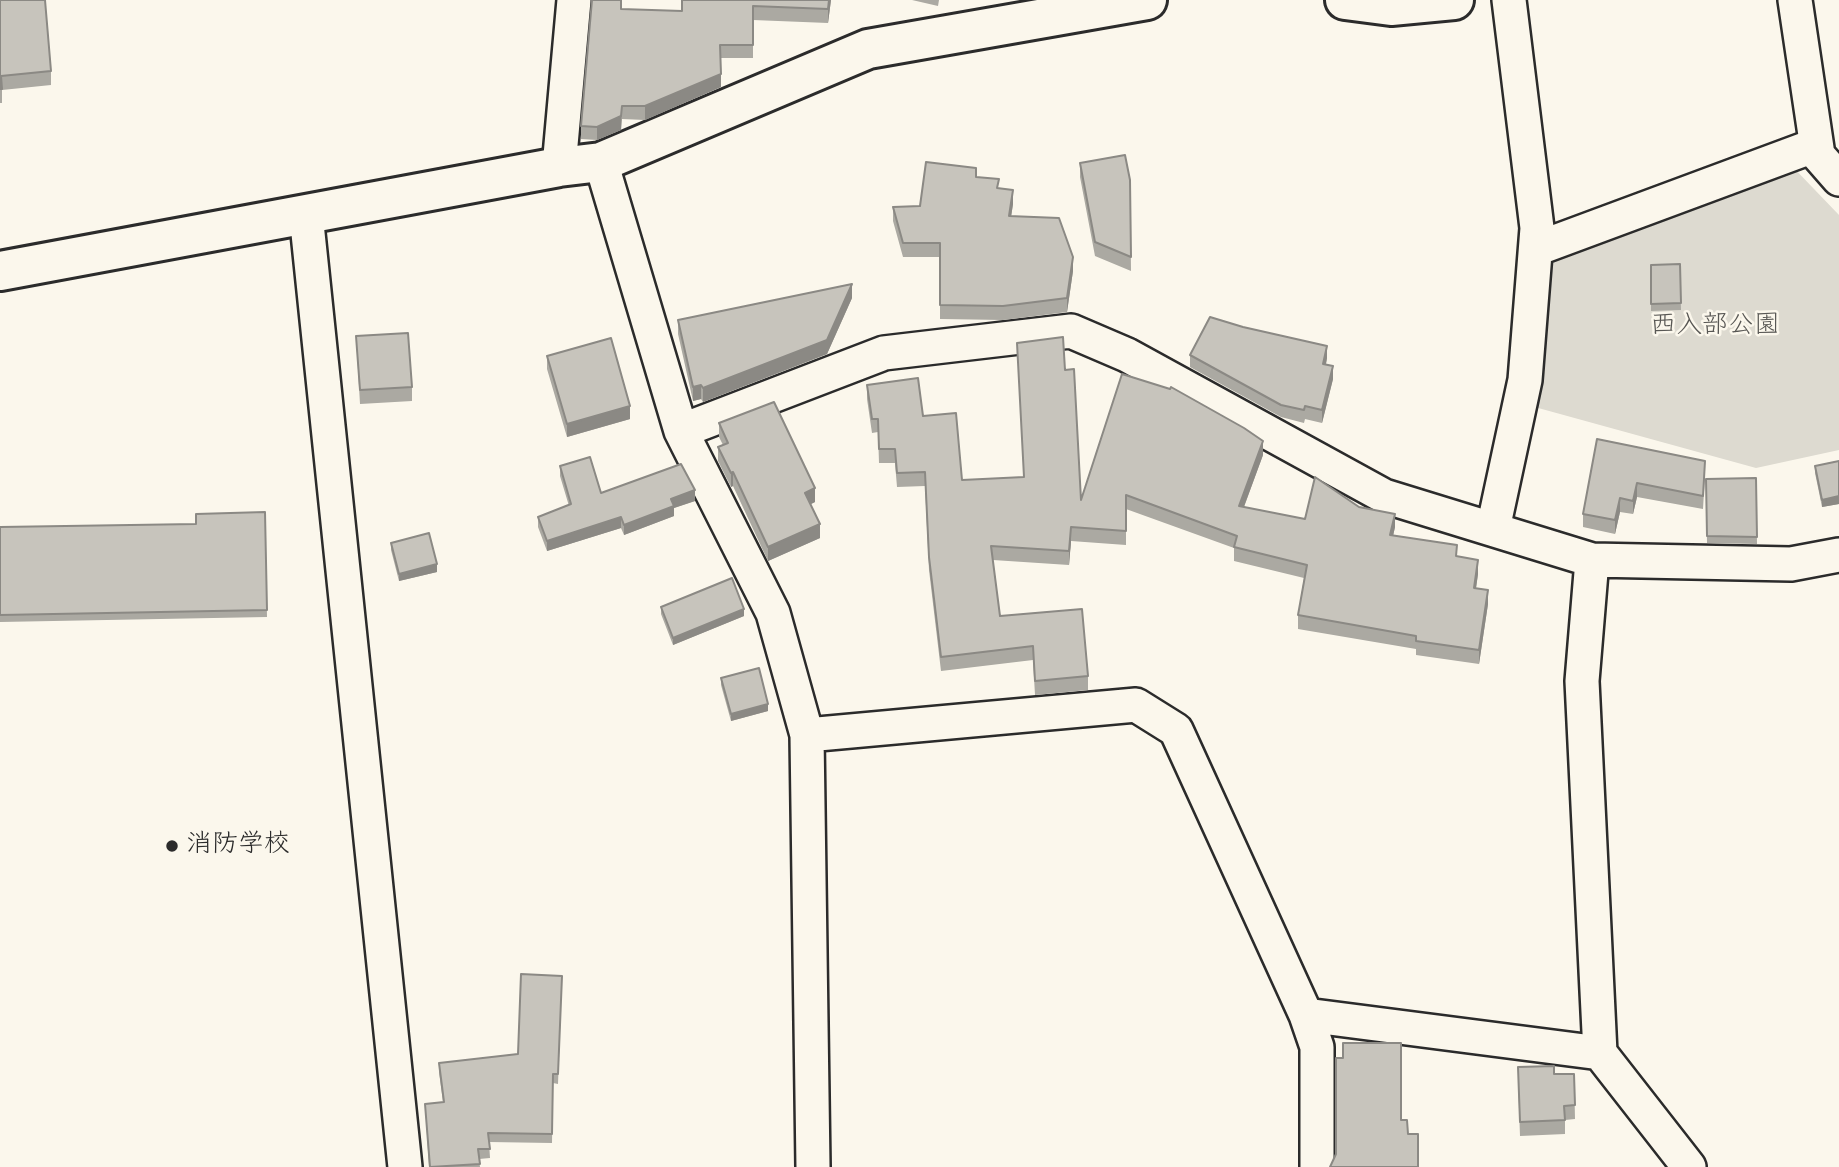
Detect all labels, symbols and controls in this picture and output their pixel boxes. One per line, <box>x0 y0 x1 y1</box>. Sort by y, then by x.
park label: 西入部公園 <box>1650 311 1780 343</box>
place label: 消防学校 <box>186 830 290 862</box>
marker: 消防学校 <box>164 838 180 854</box>

